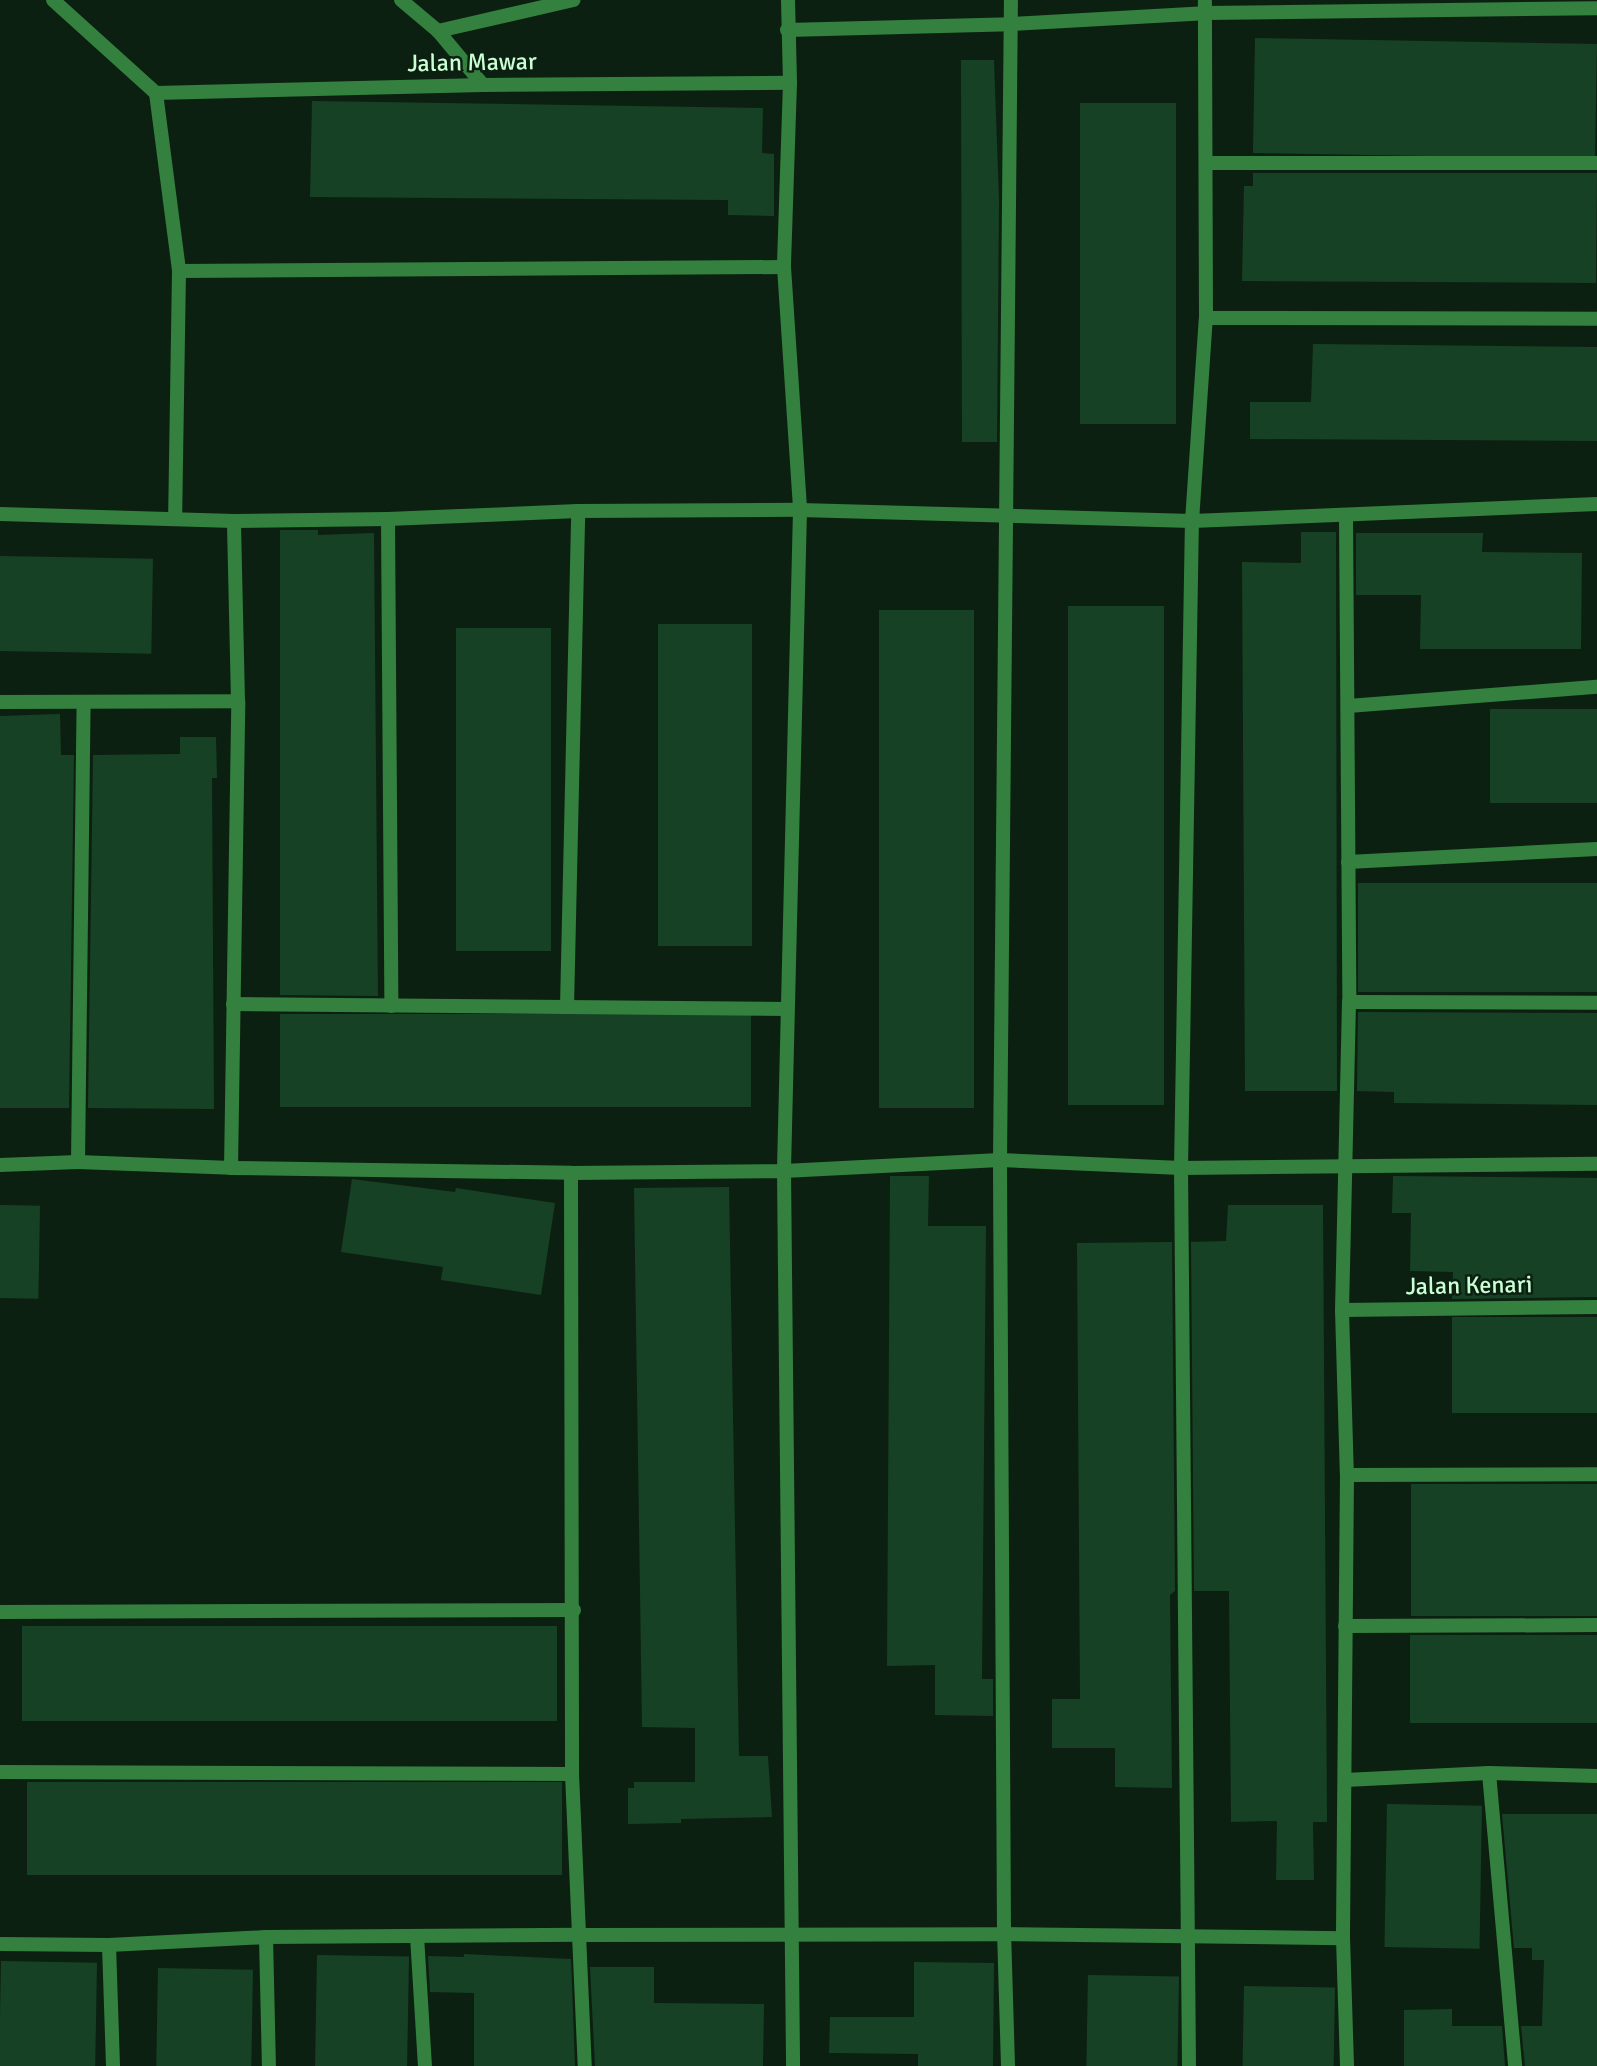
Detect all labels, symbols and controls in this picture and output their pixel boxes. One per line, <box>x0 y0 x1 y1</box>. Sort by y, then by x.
street label: Jalan Mawar <box>407 47 537 79</box>
street label: Jalan Kenari <box>1405 1270 1533 1302</box>

